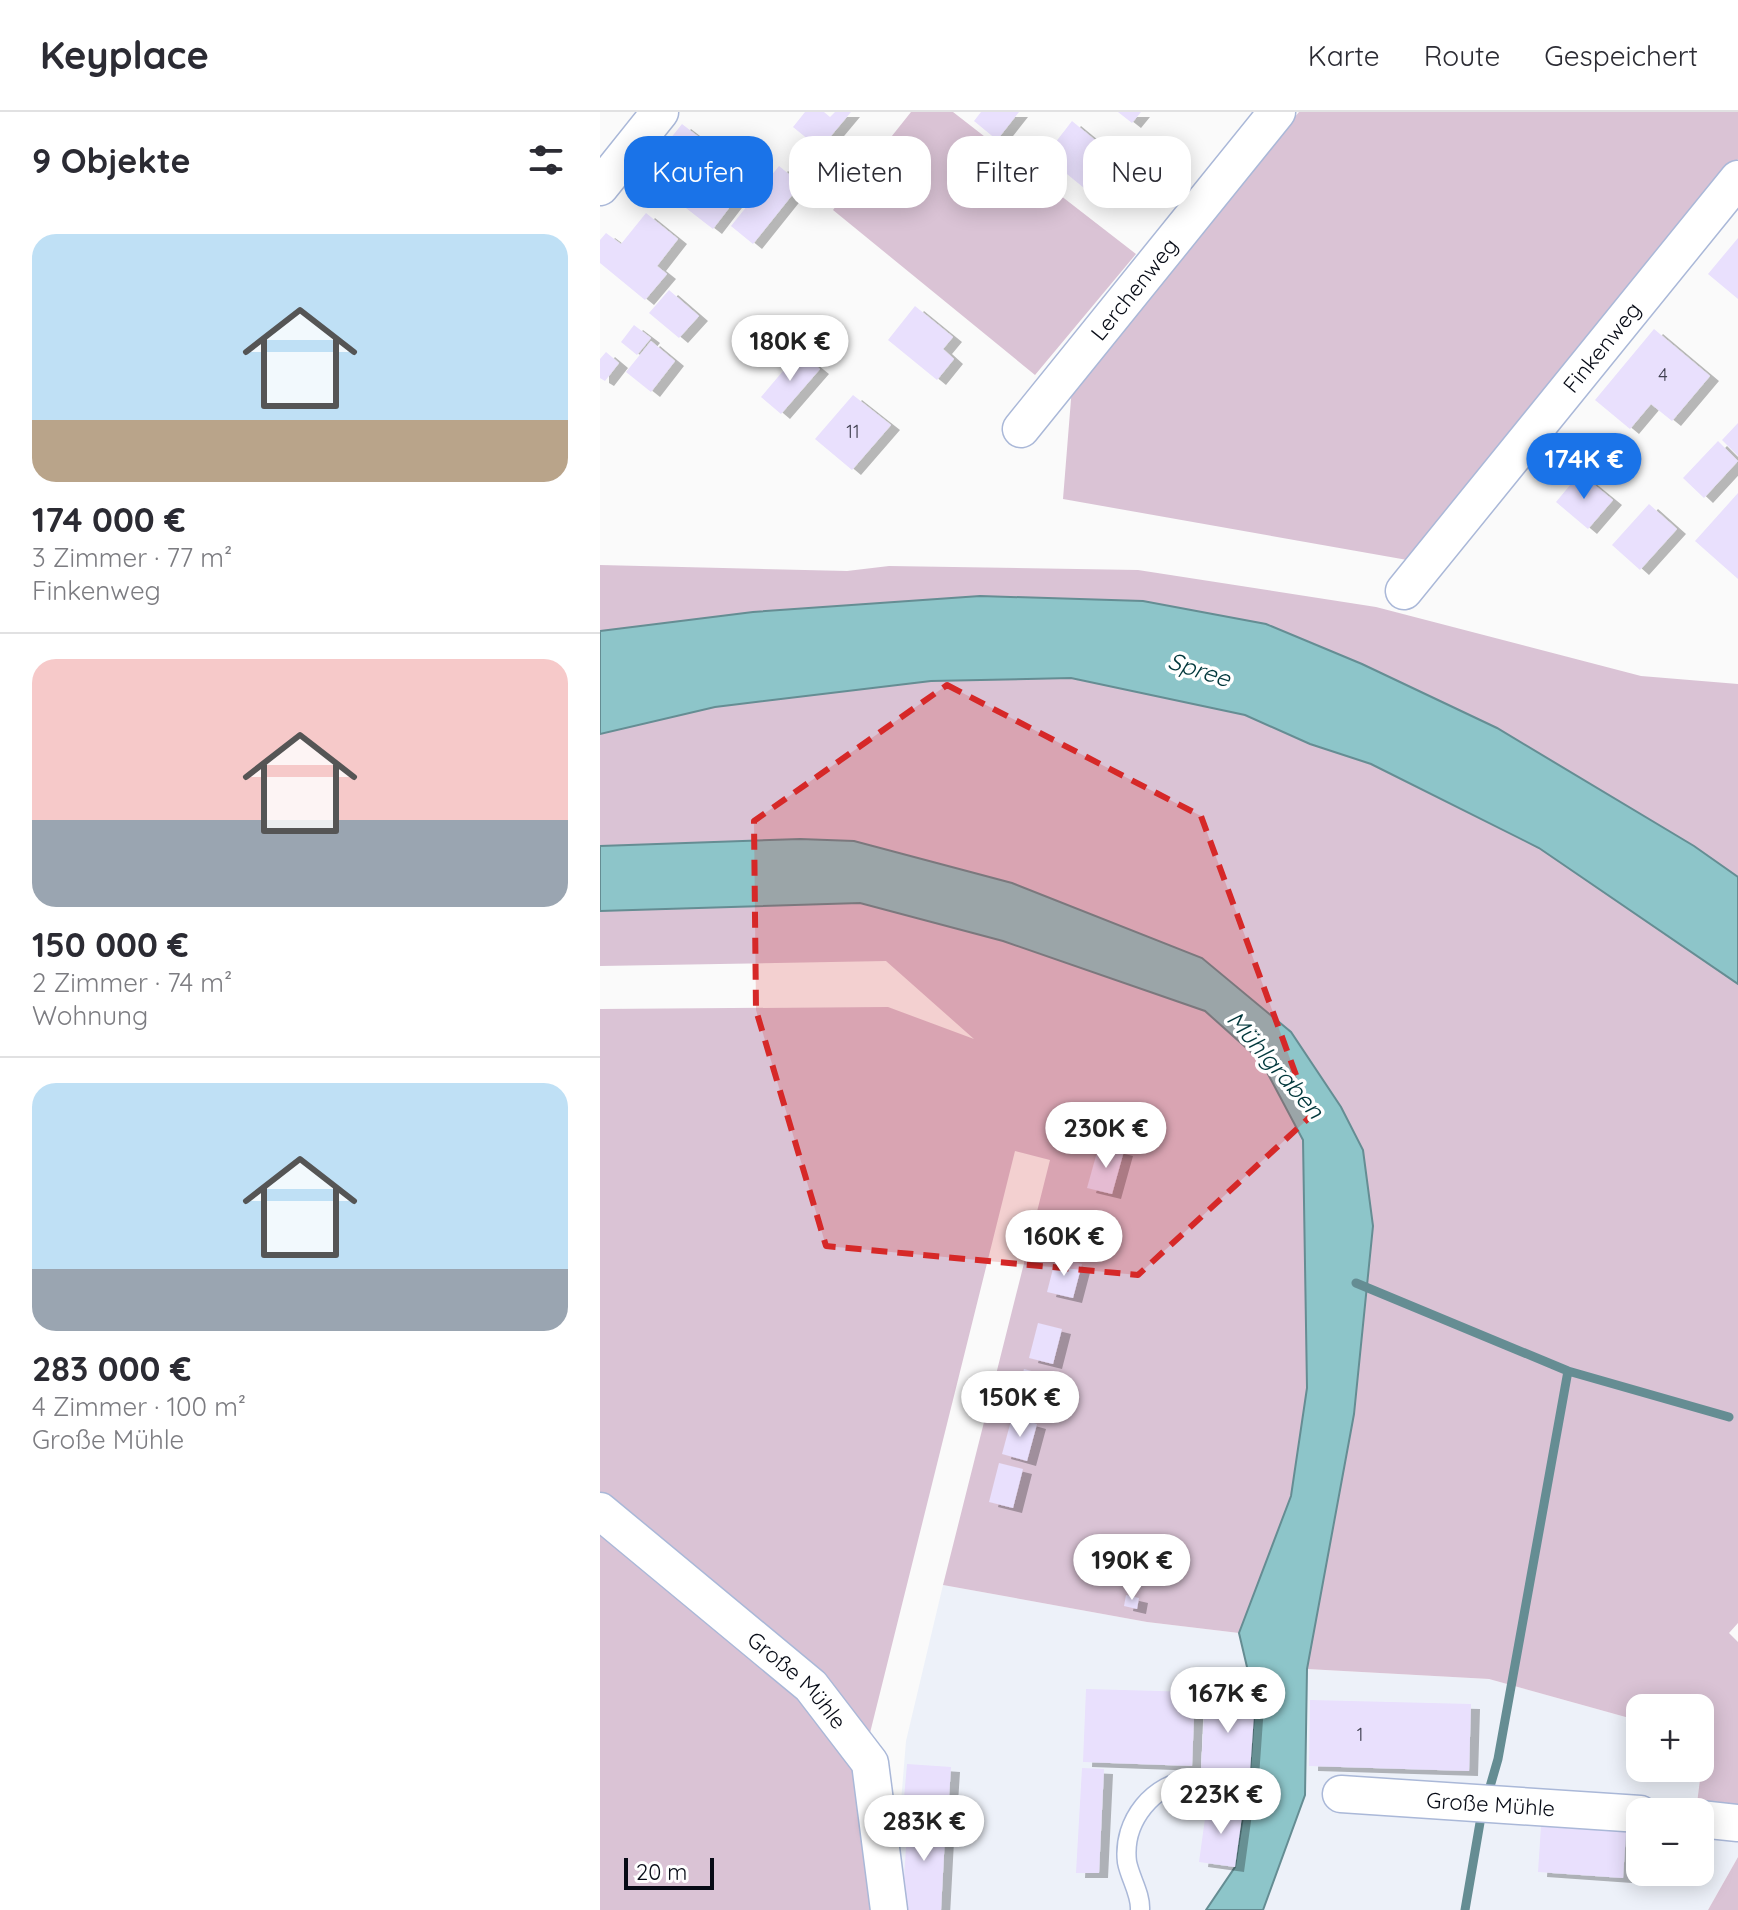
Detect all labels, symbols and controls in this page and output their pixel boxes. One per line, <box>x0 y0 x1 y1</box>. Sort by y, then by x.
text: Keyplace <box>40 31 209 79</box>
text: Karte <box>1308 38 1380 73</box>
text: Route <box>1424 38 1500 73</box>
text: Gespeichert <box>1544 38 1698 73</box>
chip: Kaufen <box>624 136 773 208</box>
chip: Mieten <box>789 136 931 208</box>
chip: Filter <box>947 136 1067 208</box>
chip: Neu <box>1083 136 1191 208</box>
icon: filters <box>524 138 568 182</box>
text: 9 Objekte <box>32 139 191 182</box>
street label: Lerchenweg <box>1084 232 1184 346</box>
icon: home <box>228 286 372 430</box>
street label: Finkenweg <box>1557 296 1647 398</box>
pin: 180K € <box>725 315 855 383</box>
text: 180K € <box>750 324 830 357</box>
house number: 4 <box>1658 363 1668 386</box>
house number: 11 <box>846 420 860 443</box>
pin: 174K € <box>1519 433 1649 501</box>
text: 174K € <box>1544 442 1624 475</box>
text: 174 000 € <box>32 498 186 541</box>
text: 3 Zimmer · 77 m² <box>32 541 232 574</box>
text: Finkenweg <box>32 574 161 607</box>
water label: Spree <box>1164 645 1236 694</box>
icon: home <box>228 711 372 855</box>
text: 150 000 € <box>32 923 189 966</box>
text: 2 Zimmer · 74 m² <box>32 966 232 999</box>
text: Wohnung <box>32 999 148 1032</box>
water label: Mühlgraben <box>1221 1004 1331 1125</box>
pin: 230K € <box>1041 1102 1171 1170</box>
text: 230K € <box>1063 1111 1149 1144</box>
icon: home <box>228 1135 372 1279</box>
pin: 160K € <box>999 1210 1129 1278</box>
text: 160K € <box>1023 1219 1105 1252</box>
text: 283 000 € <box>32 1347 191 1390</box>
pin: 150K € <box>955 1371 1085 1439</box>
text: 150K € <box>979 1380 1061 1413</box>
text: 4 Zimmer · 100 m² <box>32 1390 246 1423</box>
text: Große Mühle <box>32 1423 184 1456</box>
pin: 190K € <box>1067 1534 1197 1602</box>
text: 190K € <box>1091 1543 1173 1576</box>
street label: Große Mühle <box>742 1625 853 1734</box>
pin: 167K € <box>1163 1667 1293 1735</box>
text: 167K € <box>1188 1676 1268 1709</box>
map controls <box>1626 1694 1714 1886</box>
button: + <box>1626 1694 1714 1782</box>
house number: 1 <box>1357 1723 1363 1746</box>
pin: 223K € <box>1156 1768 1286 1836</box>
text: 223K € <box>1179 1777 1263 1810</box>
street label: Große Mühle <box>1425 1786 1556 1822</box>
pin: 283K € <box>859 1795 989 1863</box>
button: − <box>1626 1798 1714 1886</box>
text: 283K € <box>882 1804 966 1837</box>
scale bar <box>624 1854 714 1890</box>
text: 20 m <box>636 1858 687 1886</box>

